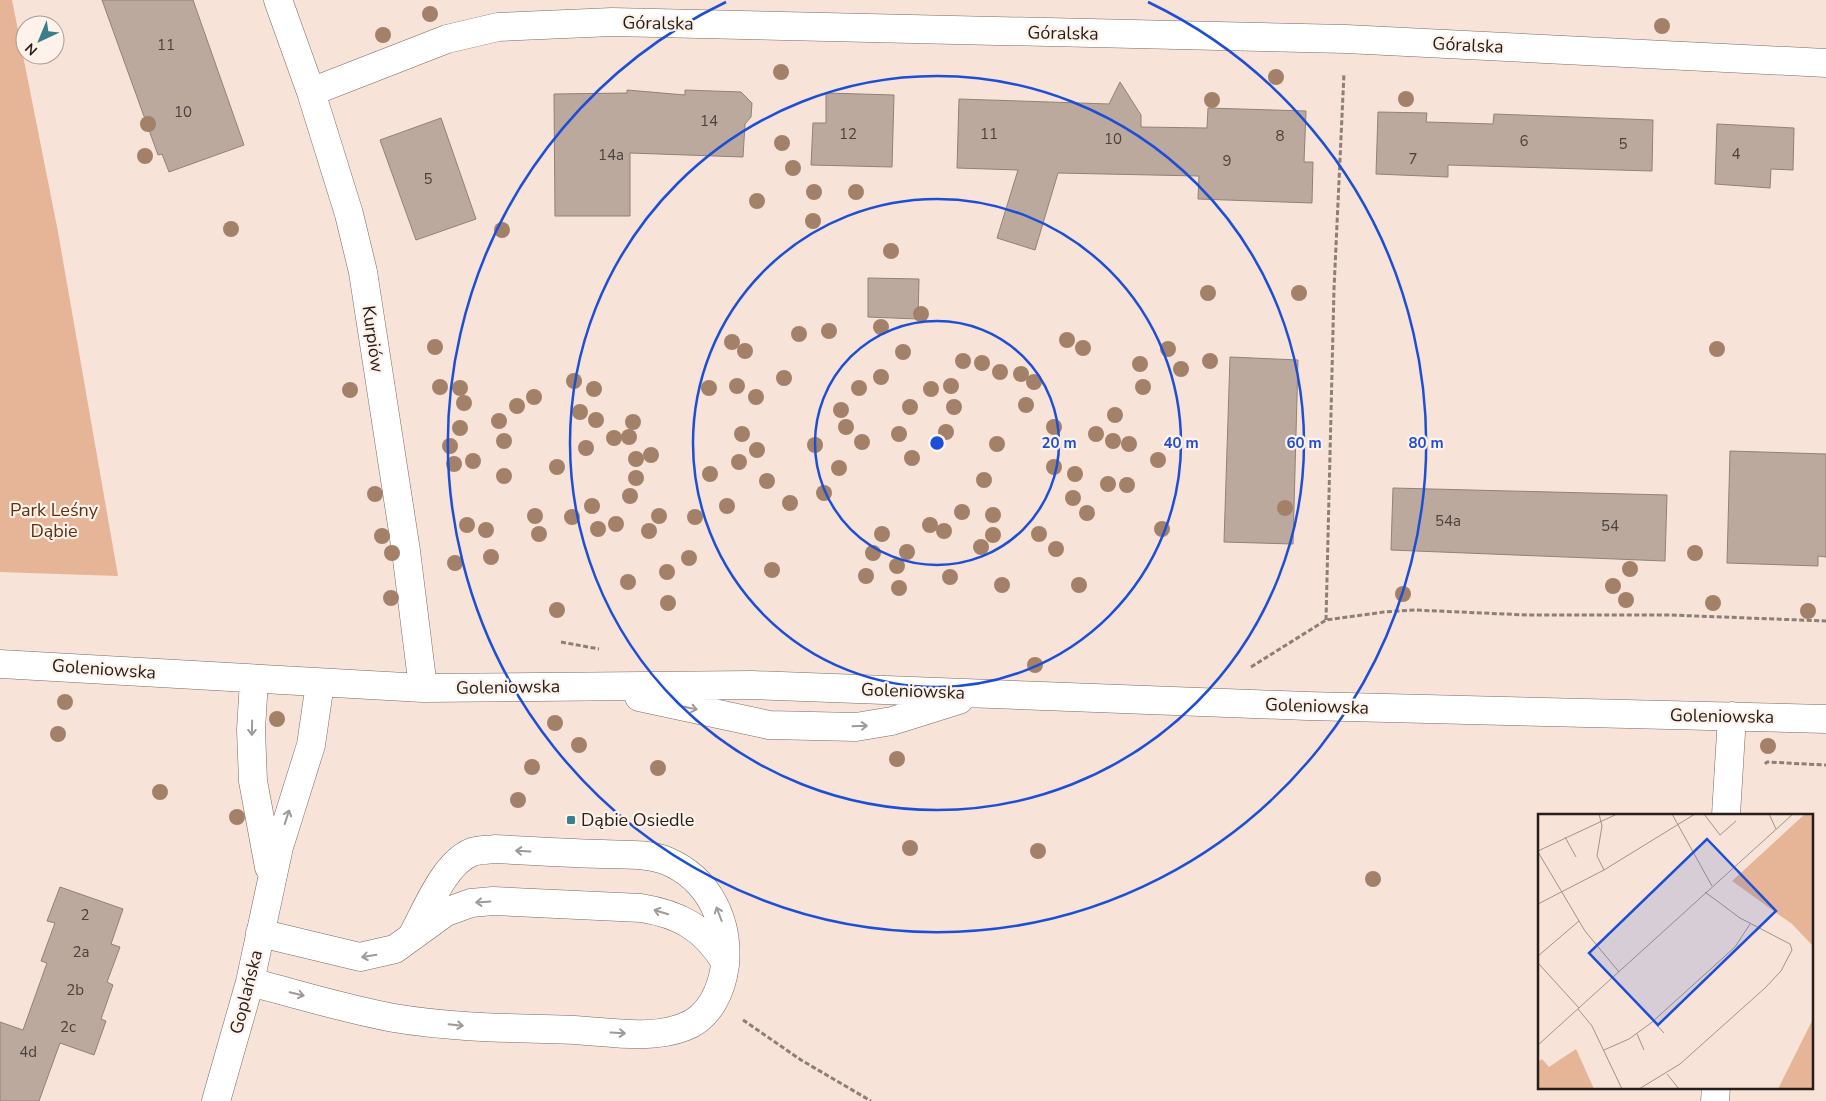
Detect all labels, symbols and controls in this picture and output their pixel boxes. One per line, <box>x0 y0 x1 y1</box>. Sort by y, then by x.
street label: Góralska <box>622 10 694 36</box>
north arrow <box>15 15 65 65</box>
street label: Góralska <box>1027 20 1099 46</box>
street label: Góralska <box>1432 31 1504 59</box>
house number: 11 <box>157 35 175 55</box>
text: N <box>21 39 42 59</box>
house number: 10 <box>174 102 192 122</box>
house number: 14 <box>700 111 718 131</box>
house number: 12 <box>839 124 857 144</box>
house number: 11 <box>980 124 998 144</box>
house number: 8 <box>1275 126 1285 146</box>
house number: 10 <box>1104 129 1122 149</box>
house number: 6 <box>1519 131 1529 151</box>
house number: 5 <box>1618 134 1628 154</box>
house number: 4 <box>1731 144 1741 164</box>
house number: 14a <box>598 145 624 165</box>
house number: 7 <box>1408 149 1418 169</box>
house number: 9 <box>1222 151 1232 171</box>
house number: 5 <box>423 169 433 189</box>
street label: Kurpiów <box>356 304 390 374</box>
text: 20 m <box>1041 433 1077 453</box>
text: 40 m <box>1163 433 1199 453</box>
text: 60 m <box>1286 433 1322 453</box>
text: 80 m <box>1408 433 1444 453</box>
centre of rings <box>928 434 946 452</box>
park label: Park Leśny Dąbie <box>10 498 99 543</box>
house number: 54a <box>1435 511 1461 531</box>
house number: 54 <box>1601 516 1619 536</box>
street label: Goleniowska <box>51 653 157 685</box>
street label: Goleniowska <box>456 674 560 700</box>
street label: Goleniowska <box>860 677 966 705</box>
street label: Goleniowska <box>1264 692 1370 720</box>
street label: Goleniowska <box>1670 703 1774 729</box>
one-way arrow <box>681 704 697 713</box>
one-way arrow <box>247 720 257 736</box>
one-way arrow <box>851 721 867 731</box>
place label: Dąbie Osiedle <box>581 808 694 832</box>
one-way arrow <box>283 809 293 825</box>
marker: Dąbie Osiedle <box>565 814 577 826</box>
inset map <box>1538 814 1814 1088</box>
one-way arrow <box>515 846 531 855</box>
one-way arrow <box>475 897 491 906</box>
house number: 2 <box>80 905 90 925</box>
one-way arrow <box>653 907 669 917</box>
one-way arrow <box>714 907 723 922</box>
house number: 2a <box>73 942 89 962</box>
street label: Goplańska <box>224 947 268 1037</box>
one-way arrow <box>361 951 377 961</box>
house number: 2b <box>66 980 84 1000</box>
one-way arrow <box>288 990 304 999</box>
house number: 2c <box>60 1017 76 1037</box>
one-way arrow <box>448 1020 464 1030</box>
one-way arrow <box>610 1028 626 1037</box>
house number: 4d <box>19 1042 37 1062</box>

